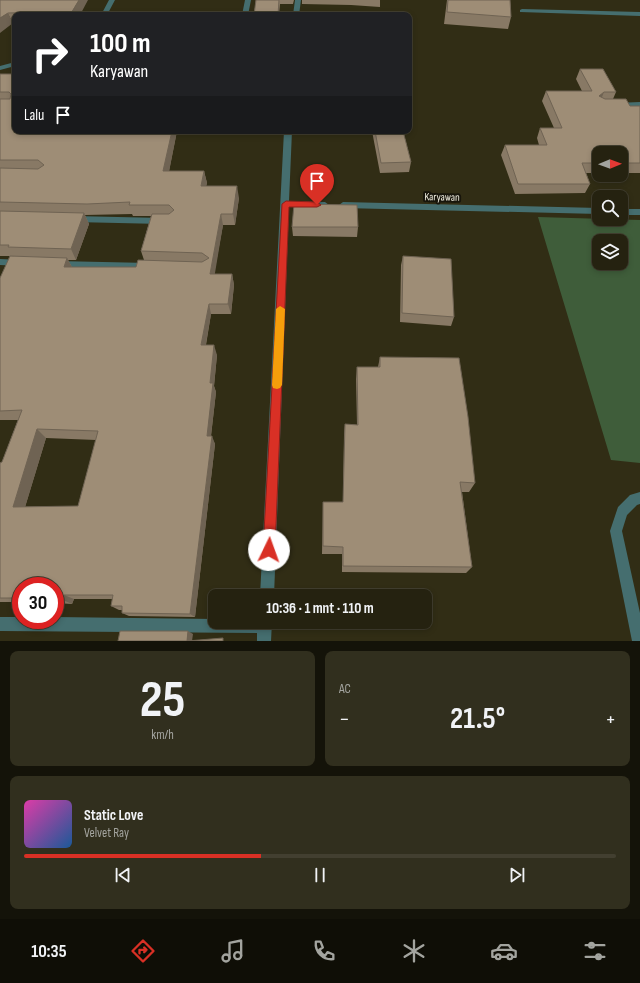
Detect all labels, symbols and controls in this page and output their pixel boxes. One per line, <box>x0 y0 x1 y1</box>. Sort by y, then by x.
text: 100 m <box>90 27 151 60</box>
icon: right <box>24 28 76 80</box>
text: Karyawan <box>90 61 148 82</box>
icon: arrive <box>52 104 74 126</box>
text: Lalu <box>24 106 44 125</box>
north arrow <box>592 146 628 182</box>
map controls <box>592 146 628 270</box>
pin <box>300 164 334 205</box>
icon: arrive <box>306 170 328 192</box>
street label: Karyawan <box>424 190 460 204</box>
button: search <box>592 190 628 226</box>
button: layers <box>592 234 628 270</box>
position arrow <box>248 529 290 571</box>
speed limit sign: 30 <box>12 577 64 629</box>
text: 10:36 · 1 mnt · 110 m <box>266 599 374 618</box>
text: 25 <box>140 669 185 732</box>
text: AC <box>339 681 351 697</box>
text: 21.5° <box>450 701 505 737</box>
text: − <box>339 706 350 733</box>
text: + <box>605 706 616 733</box>
text: km/h <box>151 727 174 743</box>
text: Static Love <box>84 806 143 825</box>
text: Velvet Ray <box>84 825 129 841</box>
icon: previous <box>112 864 134 886</box>
icon: pause <box>309 864 331 886</box>
icon: next <box>506 864 528 886</box>
icon: directions <box>129 937 157 965</box>
icon: music <box>219 937 247 965</box>
icon: phone <box>310 937 338 965</box>
icon: climate <box>400 937 428 965</box>
icon: car <box>490 937 518 965</box>
icon: filters <box>581 937 609 965</box>
text: 10:35 <box>31 941 67 962</box>

